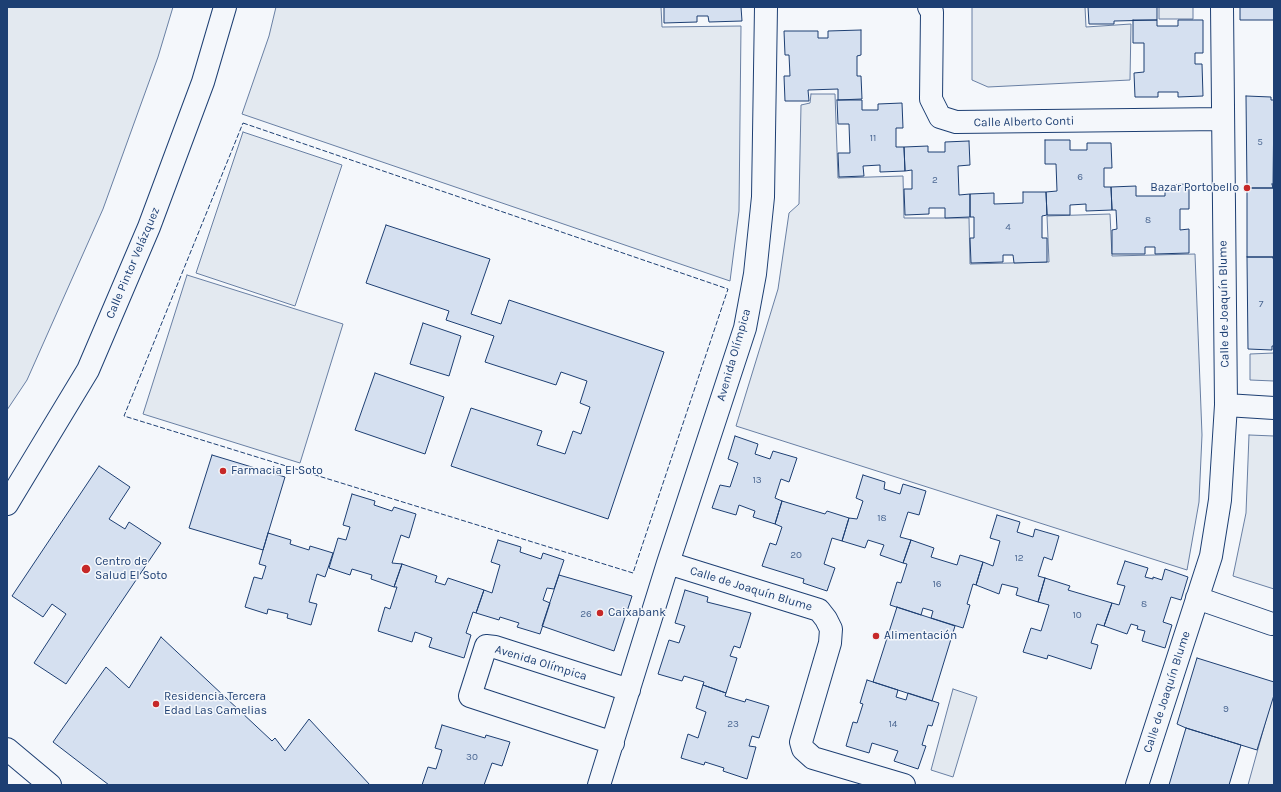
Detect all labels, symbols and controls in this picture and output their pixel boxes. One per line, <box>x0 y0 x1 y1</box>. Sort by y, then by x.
street label: Calle Alberto Conti <box>974 114 1074 130</box>
house number: 11 <box>870 132 876 144</box>
house number: 5 <box>1257 136 1263 148</box>
house number: 6 <box>1077 171 1083 183</box>
house number: 2 <box>932 174 938 186</box>
place label: Bazar Portobello <box>1150 181 1239 195</box>
marker: Bazar Portobello <box>1242 183 1252 193</box>
street label: Calle Pintor Velázquez <box>103 205 163 321</box>
house number: 8 <box>1145 214 1151 226</box>
house number: 4 <box>1005 221 1011 233</box>
street label: Calle de Joaquín Blume <box>1216 240 1232 368</box>
house number: 7 <box>1259 298 1263 310</box>
street label: Avenida Olímpica <box>714 307 754 403</box>
place label: Farmacia El Soto <box>231 464 323 478</box>
marker: Farmacia El Soto <box>218 466 228 476</box>
house number: 13 <box>752 474 762 486</box>
house number: 18 <box>877 512 887 524</box>
house number: 20 <box>790 549 802 561</box>
house number: 12 <box>1014 552 1024 564</box>
place label: Centro de Salud El Soto <box>95 555 167 583</box>
marker: Centro de Salud El Soto <box>80 563 92 575</box>
street label: Calle de Joaquín Blume <box>688 564 814 614</box>
house number: 16 <box>932 578 942 590</box>
house number: 8 <box>1141 598 1147 610</box>
place label: Caixabank <box>608 606 666 620</box>
house number: 26 <box>580 608 592 620</box>
marker: Caixabank <box>595 608 605 618</box>
house number: 10 <box>1072 609 1082 621</box>
place label: Alimentación <box>884 629 957 643</box>
street label: Calle de Joaquín Blume <box>1140 629 1194 755</box>
marker: Alimentación <box>871 631 881 641</box>
street label: Avenida Olímpica <box>493 642 589 684</box>
place label: Residencia Tercera Edad Las Camelias <box>164 690 267 718</box>
marker: Residencia Tercera Edad Las Camelias <box>151 699 161 709</box>
house number: 9 <box>1223 703 1229 715</box>
house number: 23 <box>727 718 739 730</box>
house number: 14 <box>889 718 897 730</box>
house number: 30 <box>466 751 478 763</box>

